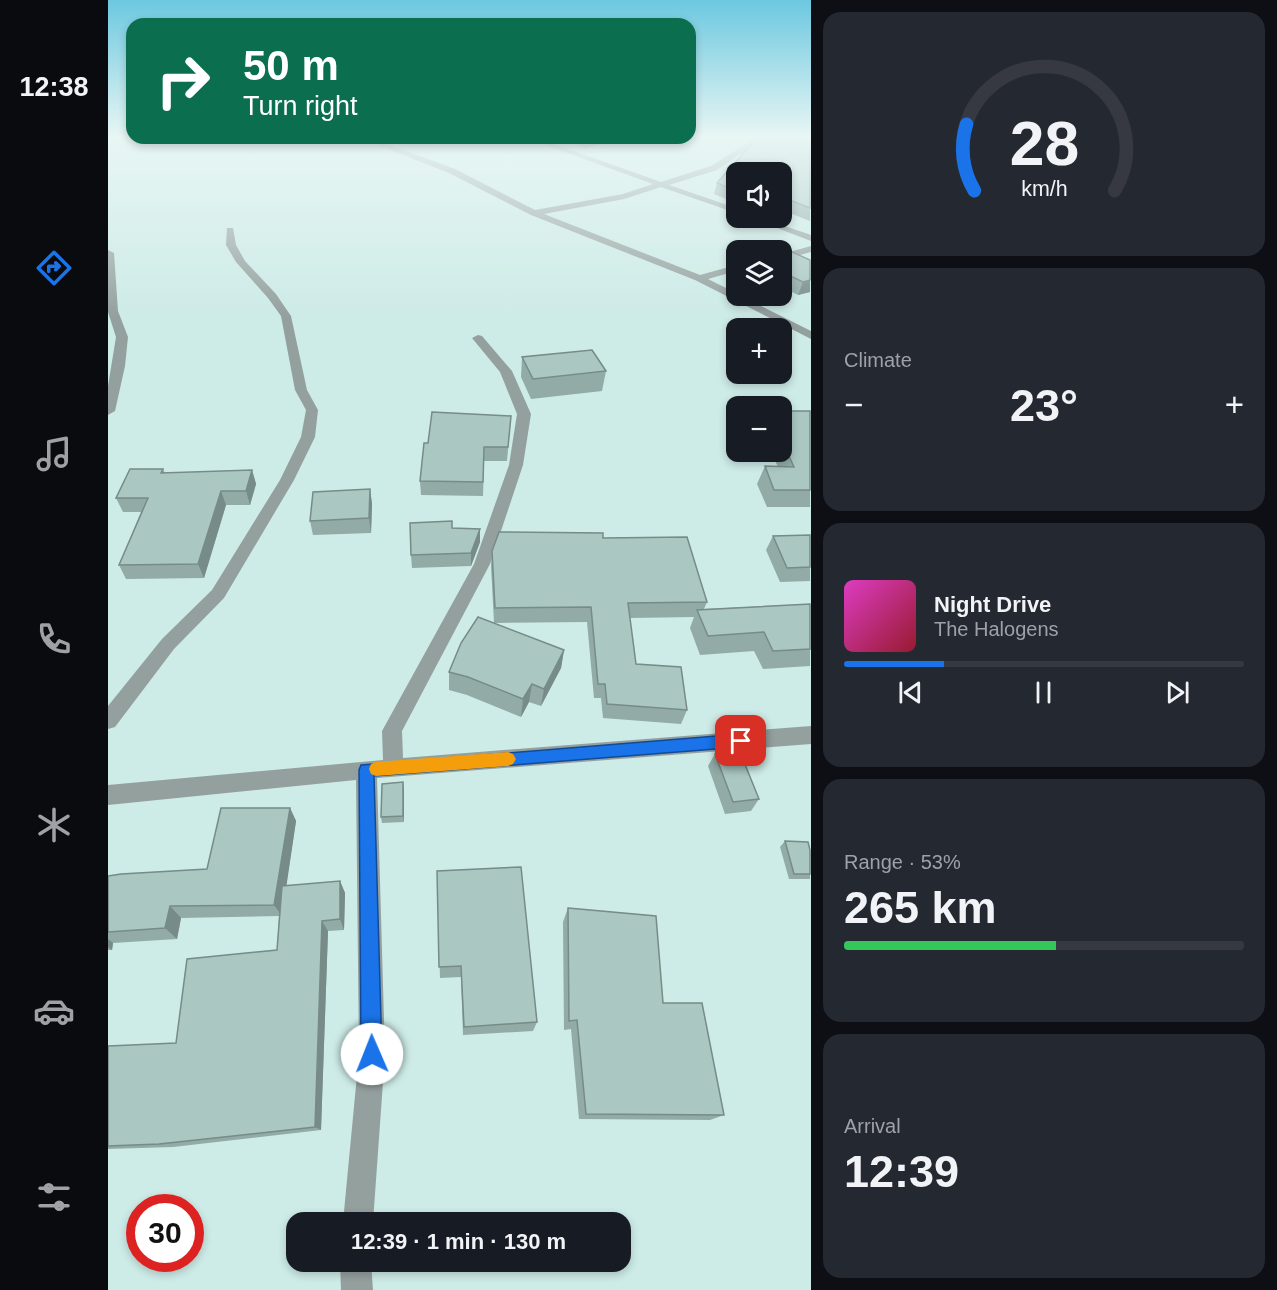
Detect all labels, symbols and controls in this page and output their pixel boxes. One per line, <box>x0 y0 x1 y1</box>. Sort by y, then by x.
icon: right <box>144 42 222 120</box>
text: 50 m <box>243 42 339 89</box>
text: 12:38 <box>19 72 89 102</box>
text: Turn right <box>243 91 358 121</box>
text: 28 <box>1009 109 1079 178</box>
map controls <box>726 162 792 462</box>
button: sound <box>726 162 792 228</box>
text: km/h <box>1021 177 1067 201</box>
button: layers <box>726 240 792 306</box>
icon: directions <box>33 247 75 289</box>
button: + <box>726 318 792 384</box>
text: Climate <box>844 349 912 371</box>
text: 23° <box>1010 380 1078 431</box>
text: − <box>844 386 863 423</box>
text: + <box>1225 386 1244 423</box>
button: − <box>726 396 792 462</box>
icon: music <box>33 433 75 475</box>
text: Night Drive <box>934 592 1051 617</box>
icon: phone <box>33 618 75 660</box>
text: The Halogens <box>934 618 1059 640</box>
icon: previous <box>894 676 927 709</box>
icon: pause <box>1027 676 1060 709</box>
icon: next <box>1161 676 1194 709</box>
pin <box>715 715 766 766</box>
icon: arrive <box>724 724 757 757</box>
icon: climate <box>33 804 75 846</box>
text: Range · 53% <box>844 851 961 873</box>
text: 265 km <box>844 882 997 933</box>
icon: car <box>33 990 75 1032</box>
position arrow <box>340 1022 404 1086</box>
text: Arrival <box>844 1115 901 1137</box>
text: 12:39 <box>844 1146 959 1197</box>
icon: filters <box>33 1176 75 1218</box>
speed limit sign: 30 <box>126 1194 204 1272</box>
text: 12:39 · 1 min · 130 m <box>351 1229 566 1254</box>

